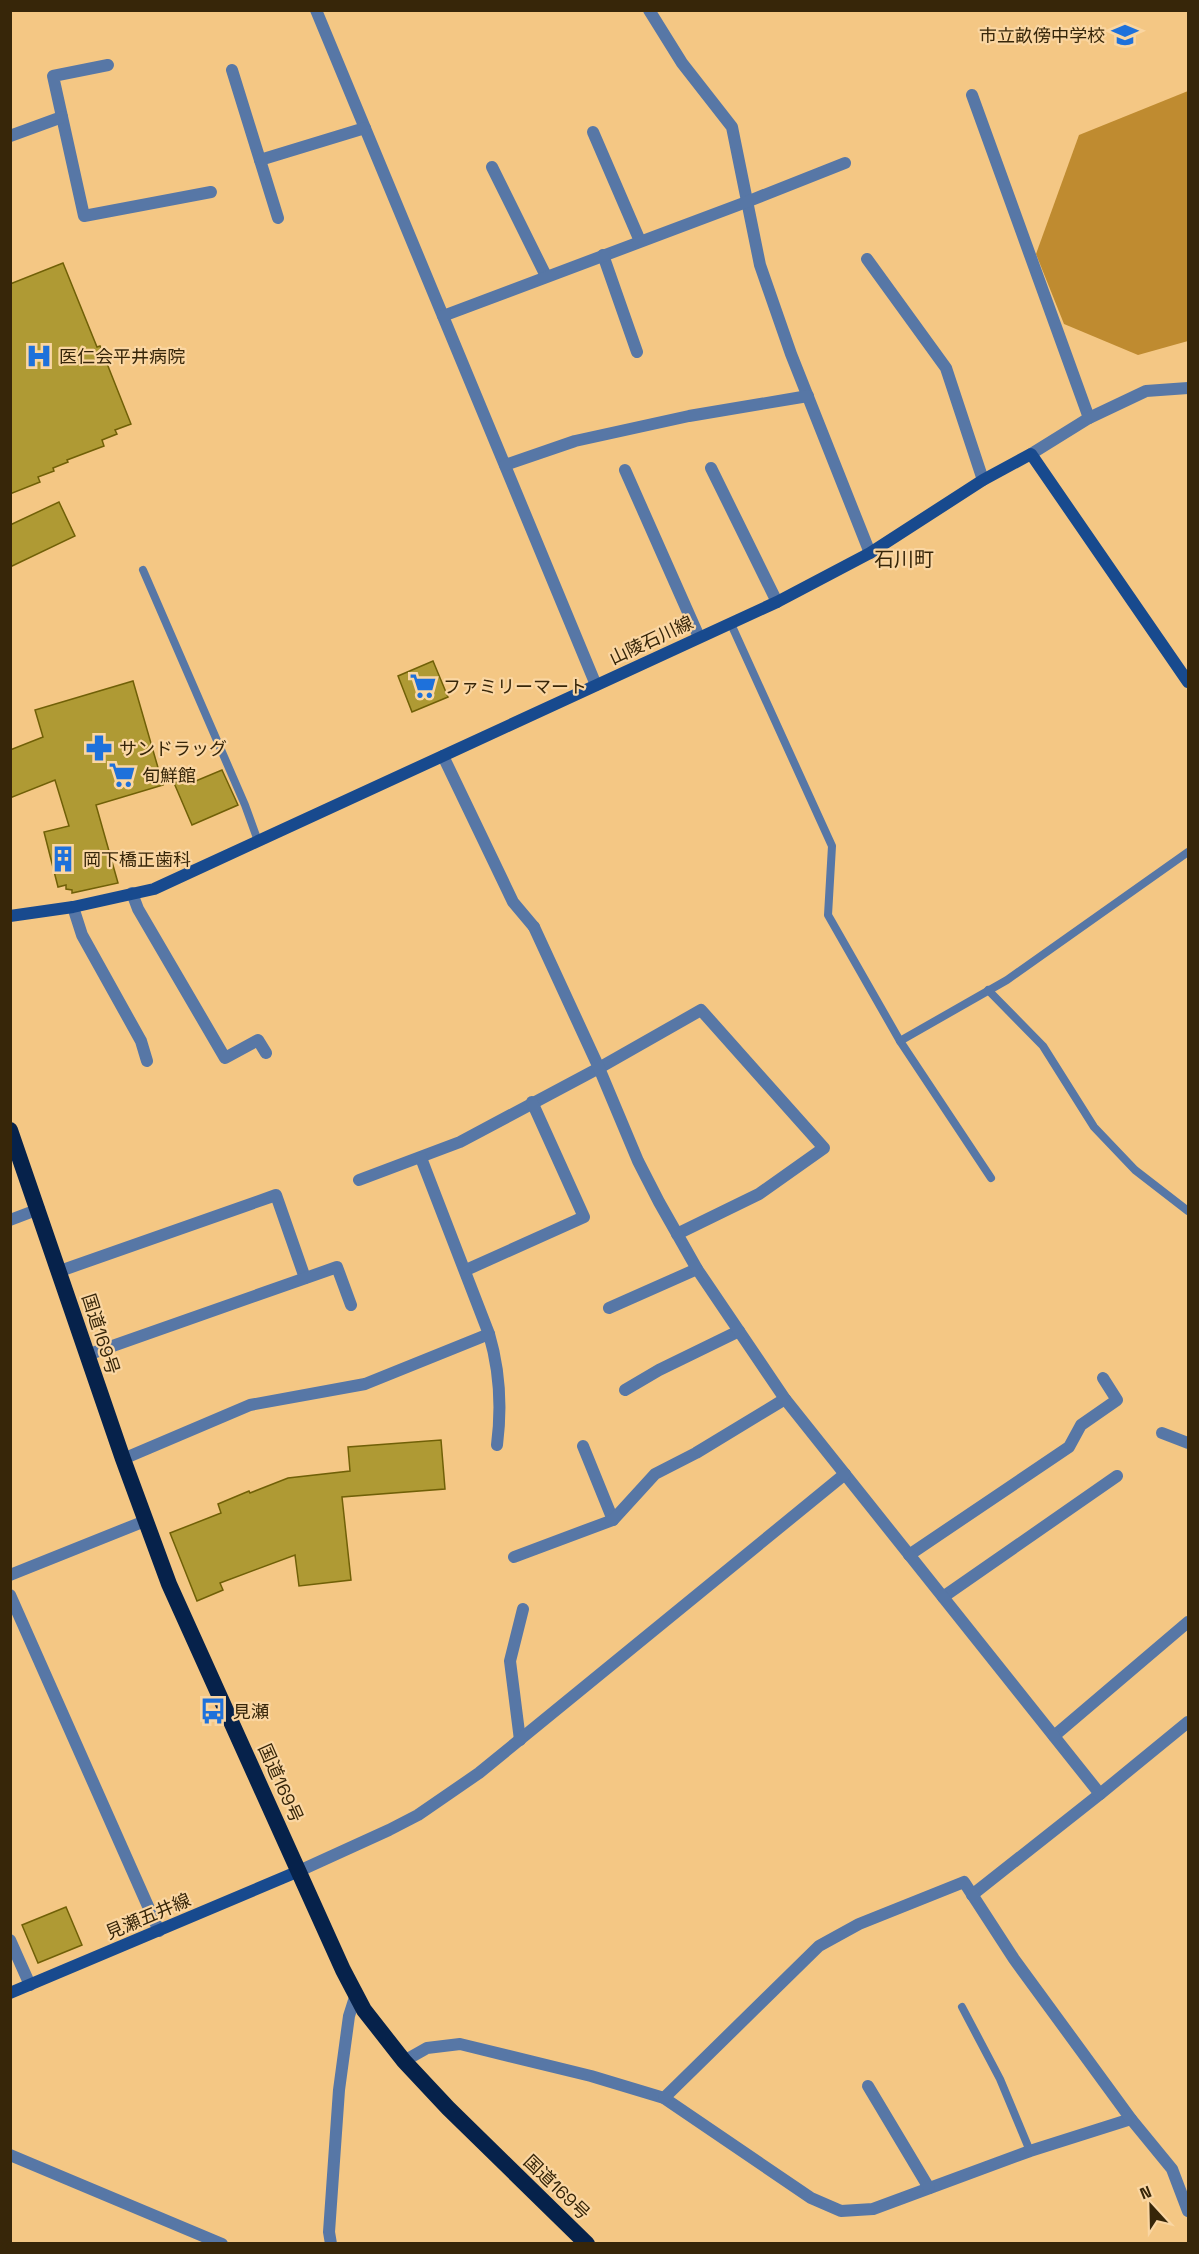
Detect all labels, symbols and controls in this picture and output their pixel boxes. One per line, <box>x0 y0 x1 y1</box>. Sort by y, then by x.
school or university icon: 市立畝傍中学校 <box>1110 20 1140 50</box>
place label: 市立畝傍中学校 <box>979 24 1105 47</box>
hospital icon: 医仁会平井病院 <box>24 341 54 371</box>
place label: 医仁会平井病院 <box>59 345 185 368</box>
district label: 石川町 <box>874 546 934 572</box>
street label: 山陵石川線 <box>605 611 697 669</box>
supermarket icon: ファミリーマート <box>408 671 438 701</box>
place label: ファミリーマート <box>443 675 587 698</box>
pharmacy icon: サンドラッグ <box>84 733 114 763</box>
place label: サンドラッグ <box>119 737 227 760</box>
supermarket icon: 旬鮮館 <box>107 760 137 790</box>
place label: 旬鮮館 <box>142 764 196 787</box>
building icon: 岡下橋正歯科 <box>48 844 78 874</box>
place label: 岡下橋正歯科 <box>83 848 191 871</box>
street label: 国道169号 <box>77 1291 125 1377</box>
bus stop icon: 見瀬 <box>198 1696 228 1726</box>
place label: 見瀬 <box>233 1700 269 1723</box>
street label: 国道169号 <box>254 1740 308 1826</box>
street label: 見瀬五井線 <box>102 1888 194 1944</box>
street label: 国道169号 <box>519 2150 595 2224</box>
north arrow <box>1121 2176 1181 2236</box>
text: N <box>1137 2181 1154 2204</box>

